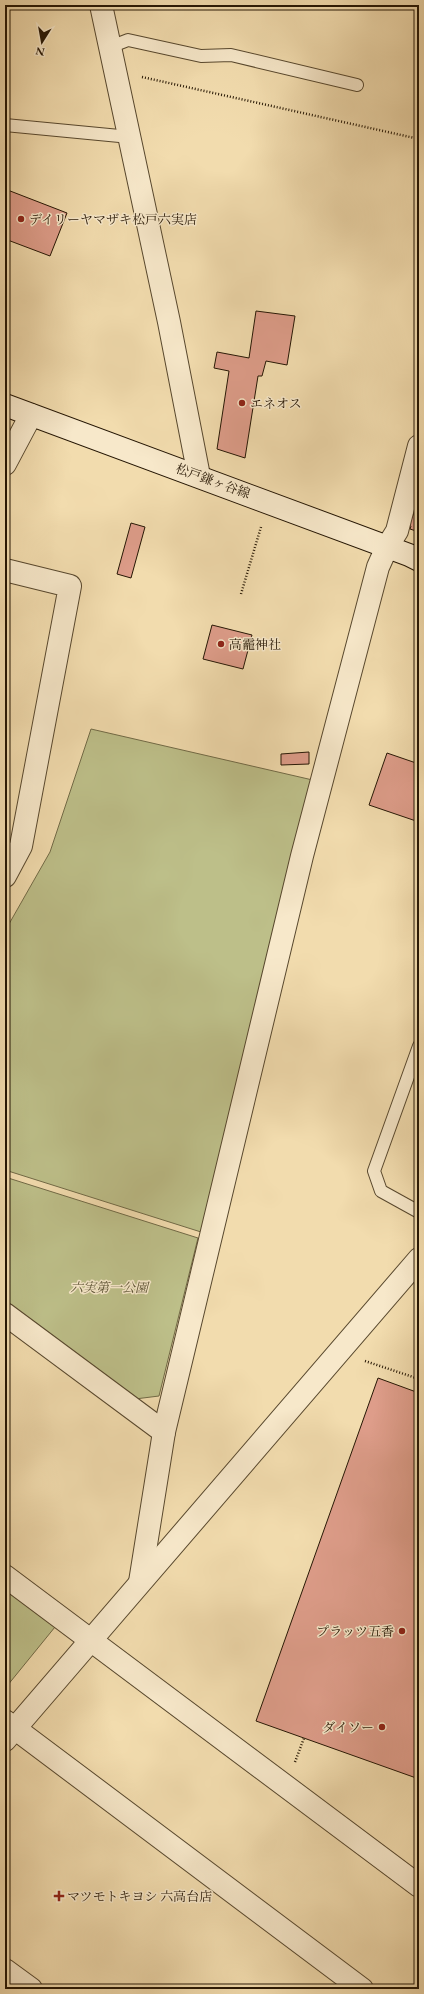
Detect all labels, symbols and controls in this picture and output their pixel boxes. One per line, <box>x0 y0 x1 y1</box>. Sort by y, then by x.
north arrow <box>22 22 62 62</box>
text: N <box>34 44 46 60</box>
place label: デイリーヤマザキ松戸六実店 <box>29 211 197 228</box>
marker: デイリーヤマザキ松戸六実店 <box>16 214 26 224</box>
place label: エネオス <box>250 395 302 412</box>
marker: エネオス <box>237 398 247 408</box>
street label: 松戸鎌ヶ谷線 <box>173 460 253 502</box>
place label: 高靇神社 <box>229 636 281 653</box>
marker: 高靇神社 <box>216 639 226 649</box>
park label: 六実第一公園 <box>70 1279 150 1296</box>
place label: プラッツ五香 <box>316 1623 394 1640</box>
marker: プラッツ五香 <box>397 1626 407 1636</box>
place label: ダイソー <box>322 1719 374 1736</box>
marker: ダイソー <box>377 1722 387 1732</box>
place label: マツモトキヨシ 六高台店 <box>67 1888 212 1905</box>
marker: マツモトキヨシ 六高台店 <box>54 1891 64 1901</box>

